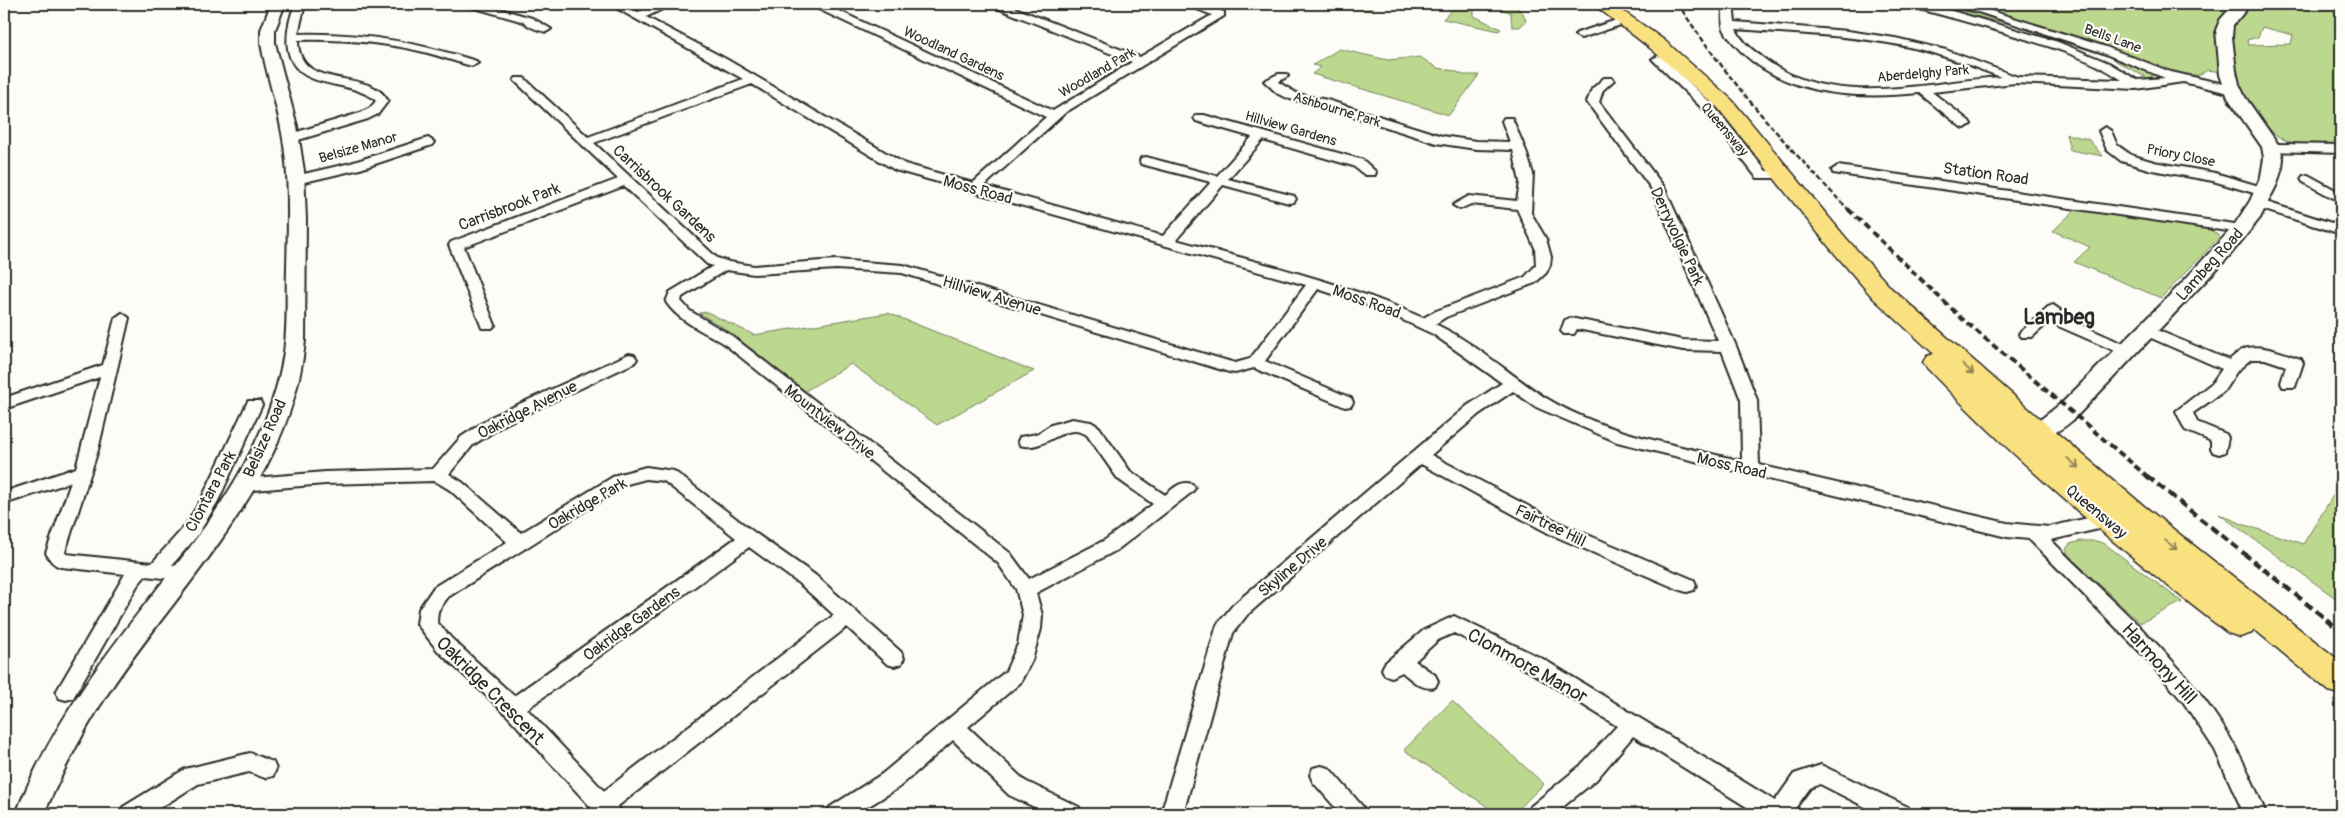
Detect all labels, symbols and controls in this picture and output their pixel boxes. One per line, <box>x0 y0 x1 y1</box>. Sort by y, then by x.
street label: Bells Lane <box>2082 20 2144 57</box>
street label: Woodland Gardens <box>901 23 1008 85</box>
street label: Woodland Park <box>1056 44 1139 101</box>
street label: Aberdelghy Park <box>1876 61 1970 86</box>
street label: Ashbourne Park <box>1291 88 1383 131</box>
street label: Queensway <box>1697 99 1752 160</box>
street label: Hillview Gardens <box>1243 107 1339 150</box>
street label: Belsize Manor <box>317 128 399 167</box>
street label: Carrisbrook Gardens <box>608 141 720 247</box>
street label: Priory Close <box>2145 141 2217 170</box>
street label: Station Road <box>1942 158 2030 190</box>
street label: Moss Road <box>941 171 1015 209</box>
street label: Carrisbrook Park <box>456 178 563 236</box>
street label: Derryvolgie Park <box>1646 184 1709 289</box>
street label: Lambeg Road <box>2172 224 2248 305</box>
street label: Hillview Avenue <box>940 271 1044 320</box>
street label: Moss Road <box>1330 280 1403 323</box>
district label: Lambeg <box>2023 304 2095 331</box>
one-way arrow <box>1961 363 1974 375</box>
street label: Oakridge Avenue <box>474 376 581 444</box>
street label: Mountview Drive <box>780 380 879 464</box>
street label: Belsize Road <box>239 396 291 481</box>
street label: Clontara Park <box>181 447 241 536</box>
street label: Moss Road <box>1695 448 1769 484</box>
one-way arrow <box>2066 457 2079 468</box>
street label: Oakridge Park <box>544 473 631 535</box>
street label: Queensway <box>2061 480 2131 543</box>
street label: Fairtree Hill <box>1512 500 1589 552</box>
street label: Skyline Drive <box>1254 532 1331 601</box>
one-way arrow <box>2164 539 2177 550</box>
street label: Oakridge Gardens <box>579 582 684 666</box>
street label: Harmony Hill <box>2116 618 2202 709</box>
street label: Clonmore Manor <box>1463 623 1592 709</box>
street label: Oakridge Crescent <box>431 631 550 750</box>

